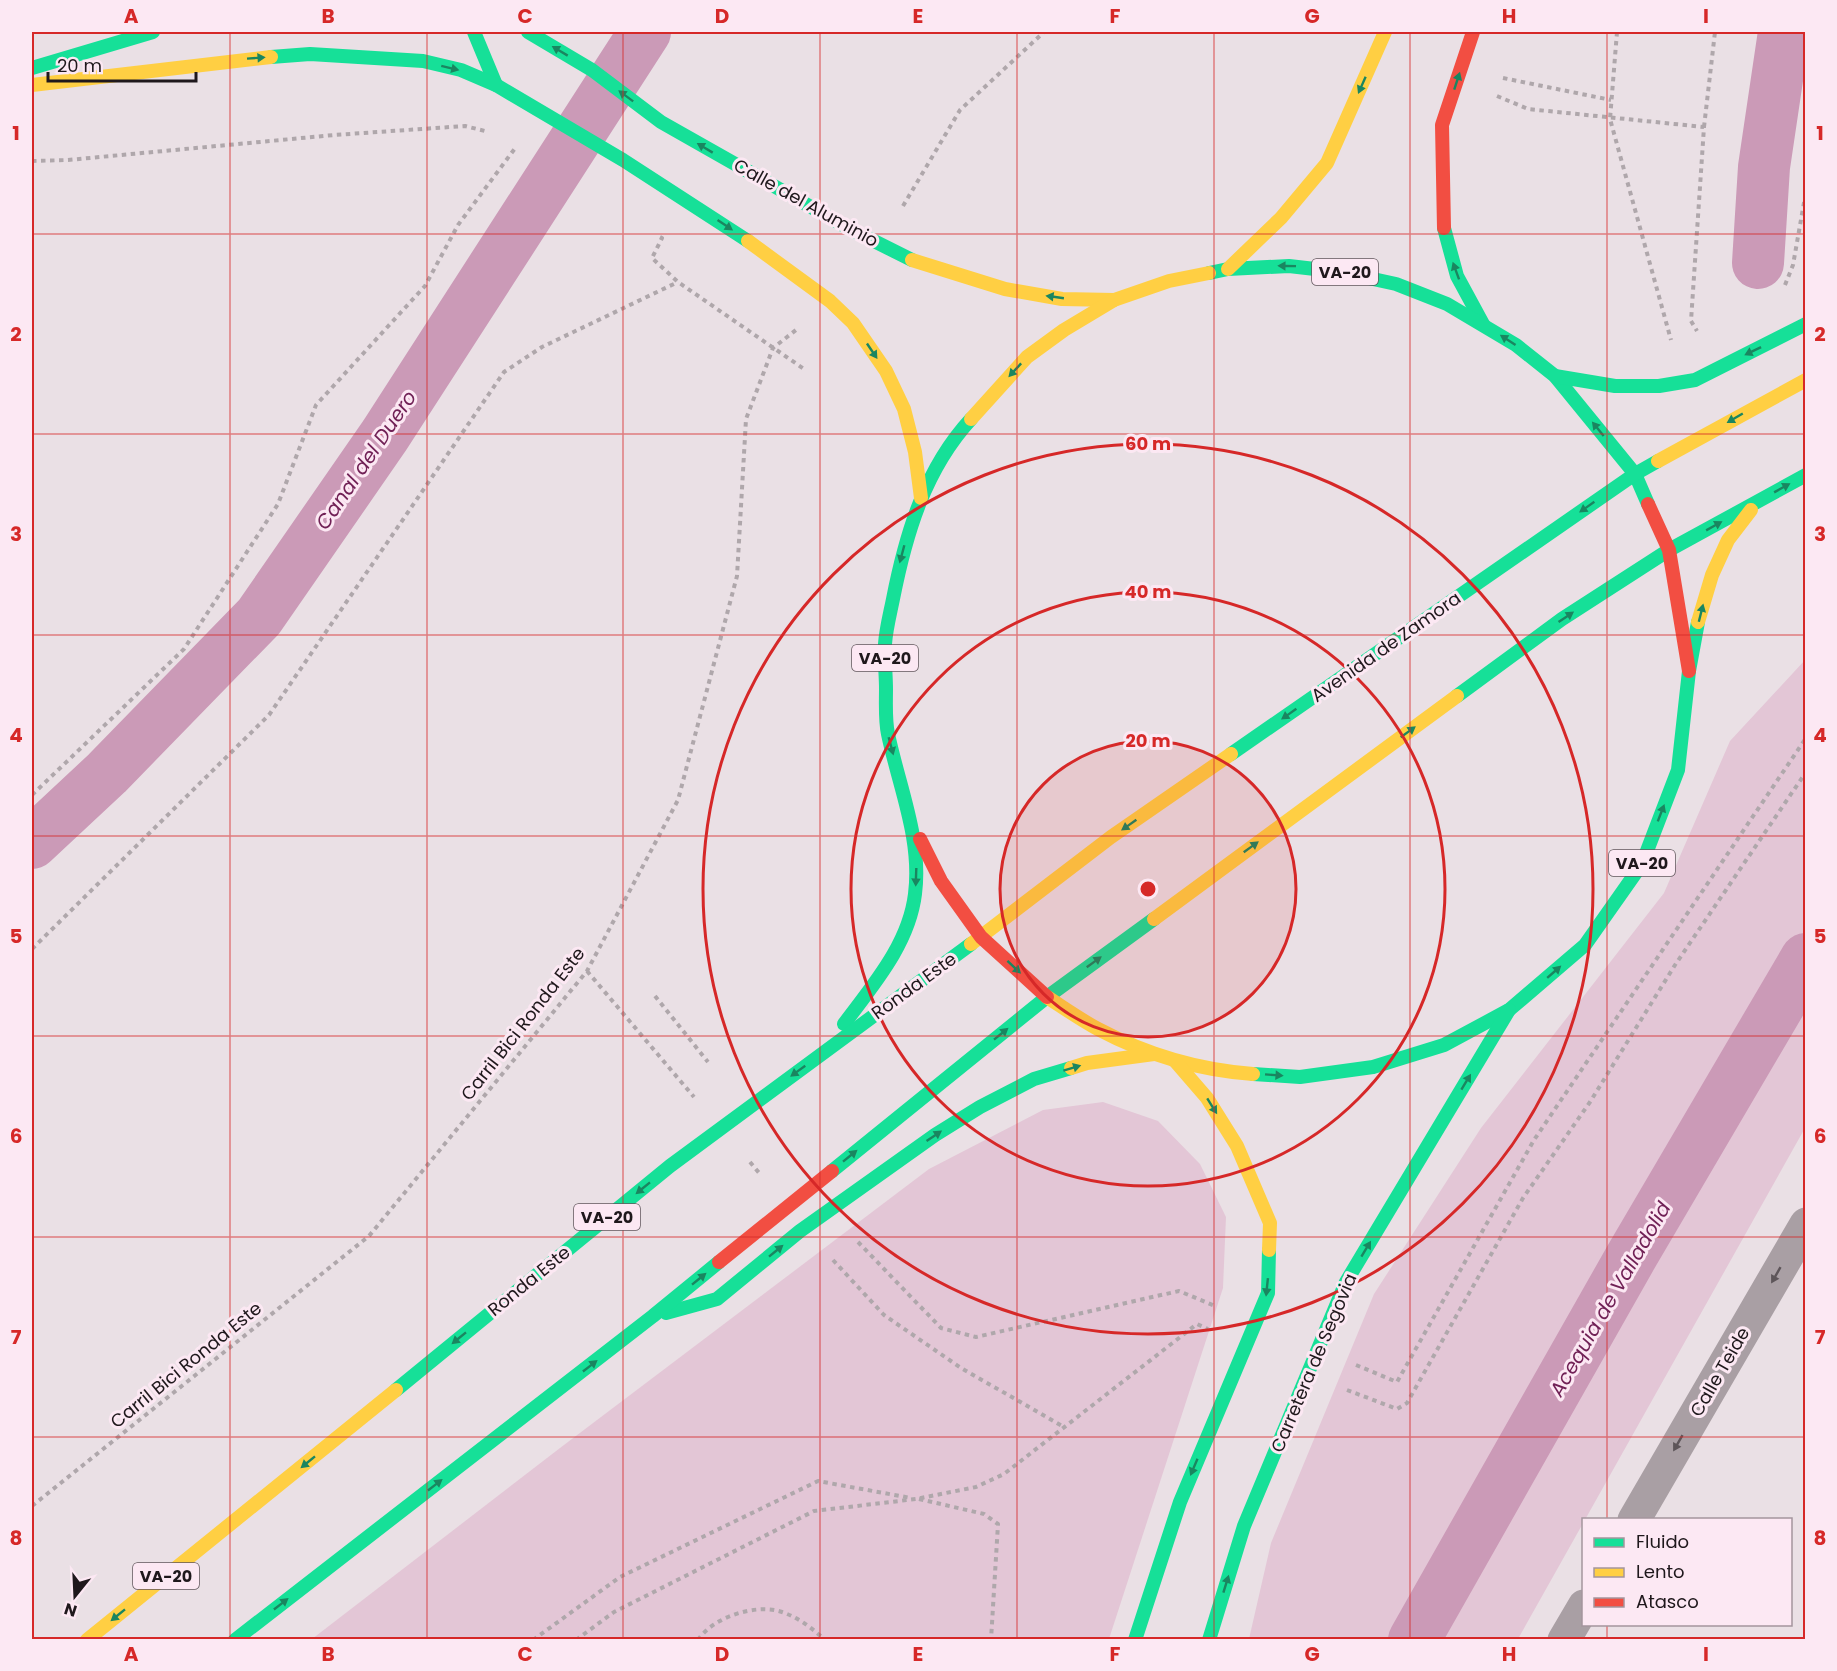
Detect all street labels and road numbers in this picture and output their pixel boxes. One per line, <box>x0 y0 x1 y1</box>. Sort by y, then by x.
street label: Calle del Aluminio <box>729 152 883 253</box>
road number: VA-20 <box>1312 259 1378 285</box>
street label: Avenida de Zamora <box>1306 585 1466 708</box>
road number: VA-20 <box>852 645 918 671</box>
road number: VA-20 <box>1609 850 1675 876</box>
street label: Carril Bici Ronda Este <box>455 942 590 1106</box>
street label: Ronda Este <box>866 946 961 1025</box>
road number: VA-20 <box>574 1204 640 1230</box>
street label: Ronda Este <box>482 1240 575 1322</box>
street label: Carretera de Segovia <box>1264 1269 1363 1456</box>
street label: Carril Bici Ronda Este <box>105 1296 267 1434</box>
street label: Calle Teide <box>1684 1322 1755 1421</box>
road number: VA-20 <box>133 1563 199 1589</box>

